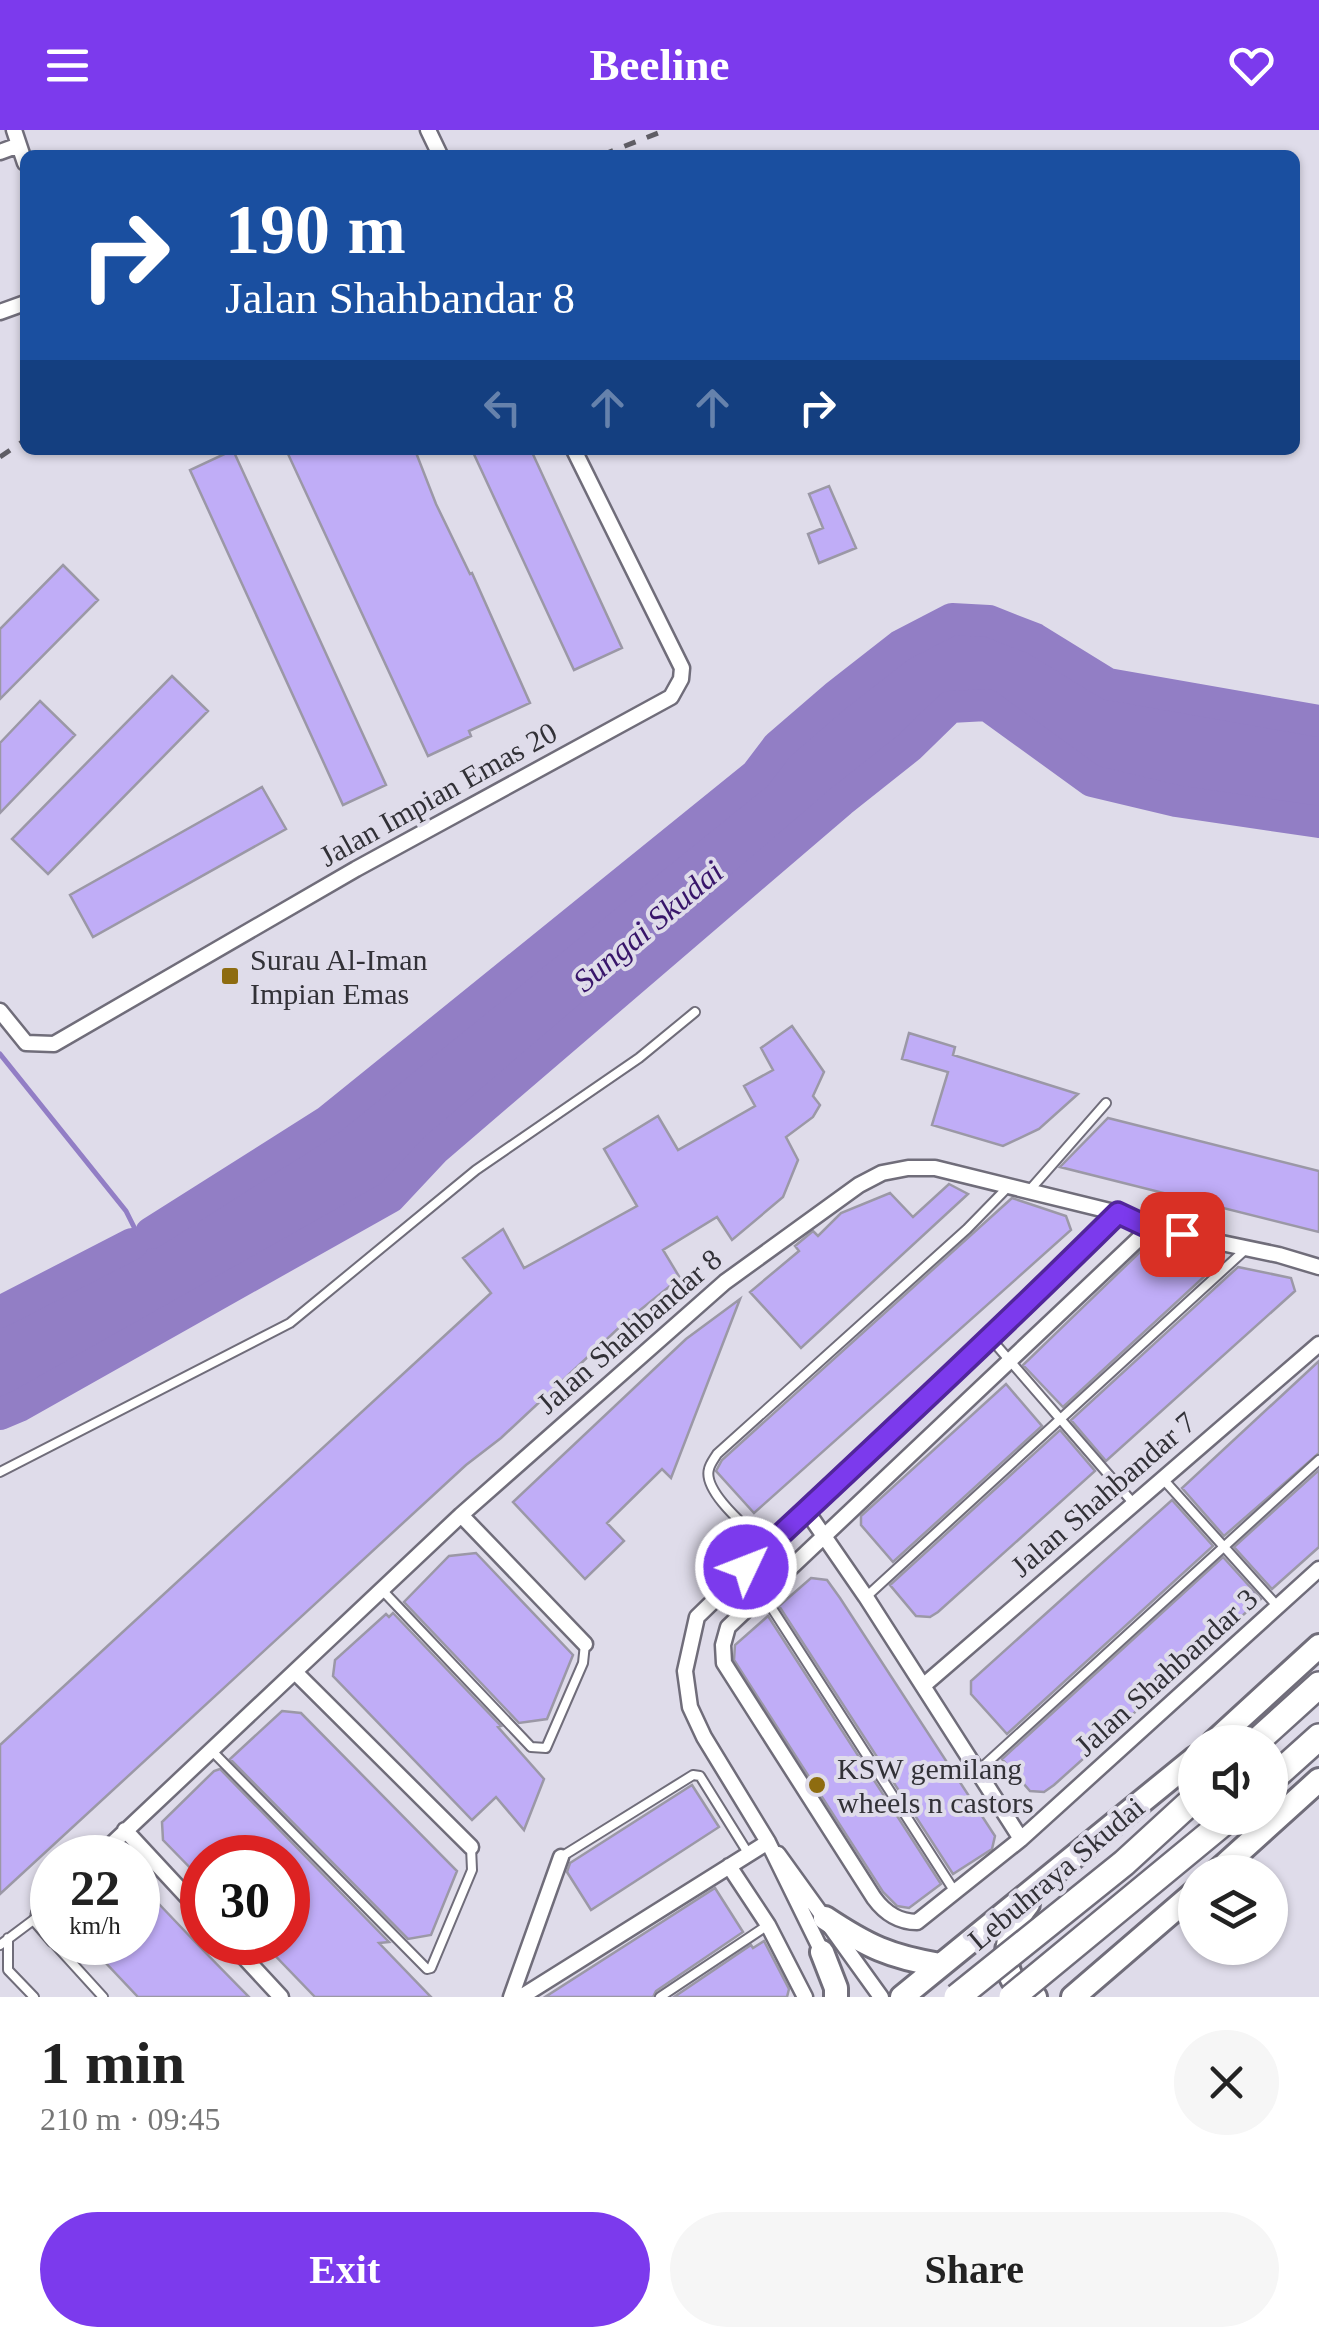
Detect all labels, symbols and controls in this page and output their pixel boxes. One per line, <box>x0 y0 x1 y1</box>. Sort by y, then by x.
icon: menu <box>40 38 95 93</box>
icon: heart <box>1224 38 1279 93</box>
text: Beeline <box>590 40 729 90</box>
icon: right <box>60 190 190 320</box>
text: 190 m <box>225 191 406 268</box>
text: Jalan Shahbandar 8 <box>225 273 575 323</box>
icon: left <box>475 380 530 435</box>
icon: ahead <box>580 380 635 435</box>
icon: ahead <box>685 380 740 435</box>
icon: right <box>790 380 845 435</box>
street label: Jalan Impian Emas 20 <box>314 715 562 873</box>
water label: Sungai Skudai <box>566 853 730 999</box>
place label: Surau Al-Iman Impian Emas <box>250 943 427 1010</box>
marker: Surau Al-Iman Impian Emas <box>219 965 241 987</box>
pin <box>1140 1192 1225 1277</box>
icon: arrive <box>1155 1207 1210 1262</box>
street label: Jalan Shahbandar 8 <box>530 1242 728 1420</box>
street label: Jalan Shahbandar 7 <box>1004 1405 1202 1583</box>
position arrow <box>694 1515 798 1619</box>
street label: Jalan Shahbandar 3 <box>1068 1582 1264 1762</box>
map controls <box>1178 1725 1288 1965</box>
button: sound <box>1178 1725 1288 1835</box>
place label: KSW gemilang wheels n castors <box>837 1752 1034 1819</box>
marker: KSW gemilang wheels n castors <box>806 1774 828 1796</box>
street label: Lebuhraya Skudai <box>961 1790 1151 1956</box>
speed limit sign: 30 <box>180 1835 310 1965</box>
button: layers <box>1178 1855 1288 1965</box>
text: 22 <box>70 1860 120 1916</box>
text: km/h <box>69 1912 121 1939</box>
text: 1 min <box>40 2030 185 2096</box>
button: close <box>1174 2030 1279 2135</box>
text: 210 m · 09:45 <box>40 2101 220 2137</box>
button: Exit <box>40 2212 650 2327</box>
button: Share <box>670 2212 1279 2327</box>

